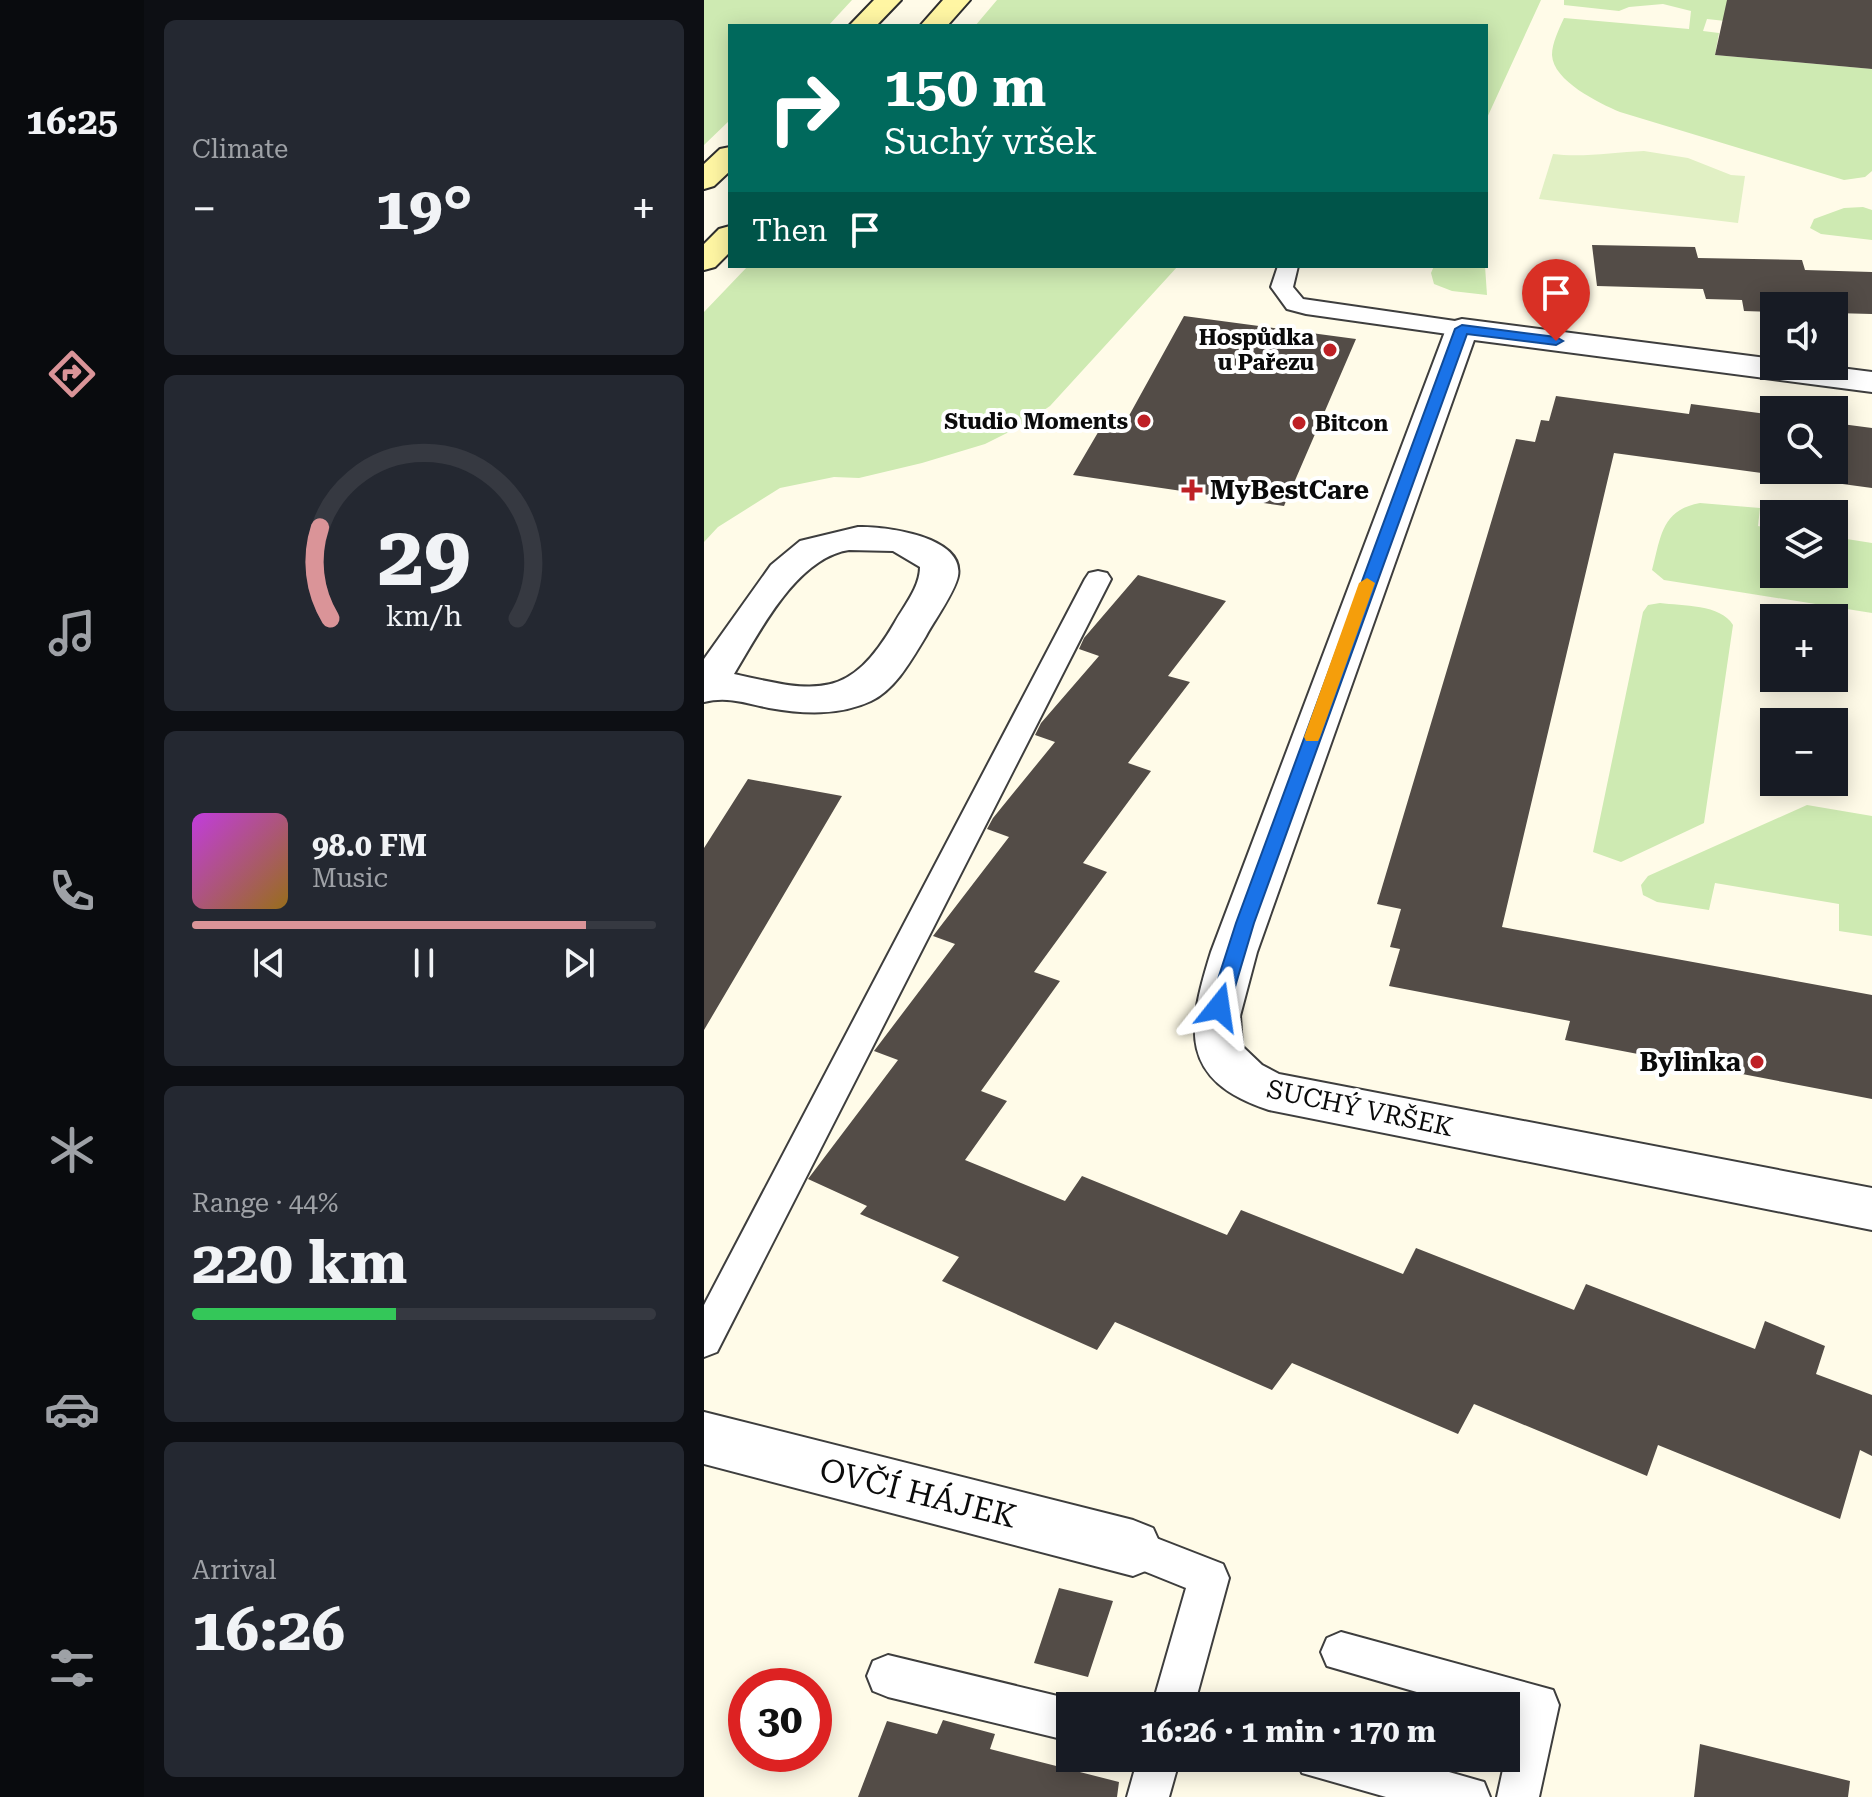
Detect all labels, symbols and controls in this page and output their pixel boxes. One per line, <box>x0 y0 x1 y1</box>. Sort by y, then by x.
text: 150 m <box>884 54 1046 120</box>
icon: right <box>752 56 856 160</box>
text: 16:25 <box>26 101 118 143</box>
text: Suchý vršek <box>884 121 1097 163</box>
text: Climate <box>192 134 288 164</box>
text: 19° <box>375 173 473 244</box>
text: − <box>192 183 217 235</box>
text: + <box>631 183 656 235</box>
icon: arrive <box>843 208 887 252</box>
text: Then <box>752 213 827 248</box>
pin <box>1522 259 1590 341</box>
icon: arrive <box>1534 271 1578 315</box>
map controls <box>1760 292 1848 796</box>
button: sound <box>1760 292 1848 380</box>
place label: Hospůdka u Pařezu <box>1199 325 1315 375</box>
marker: Hospůdka u Pařezu <box>1321 341 1339 359</box>
icon: directions <box>44 346 100 402</box>
button: search <box>1760 396 1848 484</box>
place label: Studio Moments <box>944 409 1128 434</box>
place label: Bitcon <box>1315 411 1389 436</box>
marker: Studio Moments <box>1135 412 1153 430</box>
marker: Bitcon <box>1290 414 1308 432</box>
place label: MyBestCare <box>1210 475 1369 505</box>
marker: MyBestCare <box>1181 479 1203 501</box>
button: layers <box>1760 500 1848 588</box>
text: 29 <box>377 508 471 605</box>
text: km/h <box>386 599 462 633</box>
button: + <box>1760 604 1848 692</box>
icon: music <box>44 605 100 661</box>
button: − <box>1760 708 1848 796</box>
text: 98.0 FM <box>312 828 427 863</box>
icon: phone <box>44 863 100 919</box>
text: Music <box>312 863 388 893</box>
icon: previous <box>247 941 291 985</box>
icon: pause <box>402 941 446 985</box>
icon: next <box>557 941 601 985</box>
position arrow <box>1177 965 1261 1049</box>
place label: Bylinka <box>1640 1047 1741 1077</box>
marker: Bylinka <box>1748 1053 1766 1071</box>
street label: SUCHÝ VRŠEK <box>1264 1073 1456 1142</box>
icon: climate <box>44 1122 100 1178</box>
text: Range · 44% <box>192 1188 338 1218</box>
text: 220 km <box>192 1227 407 1298</box>
icon: car <box>44 1381 100 1437</box>
street label: OVČÍ HÁJEK <box>816 1450 1020 1536</box>
text: Arrival <box>192 1555 277 1585</box>
text: 16:26 <box>192 1594 345 1665</box>
icon: filters <box>44 1640 100 1696</box>
speed limit sign: 30 <box>728 1668 832 1772</box>
text: 16:26 · 1 min · 170 m <box>1140 1714 1436 1749</box>

